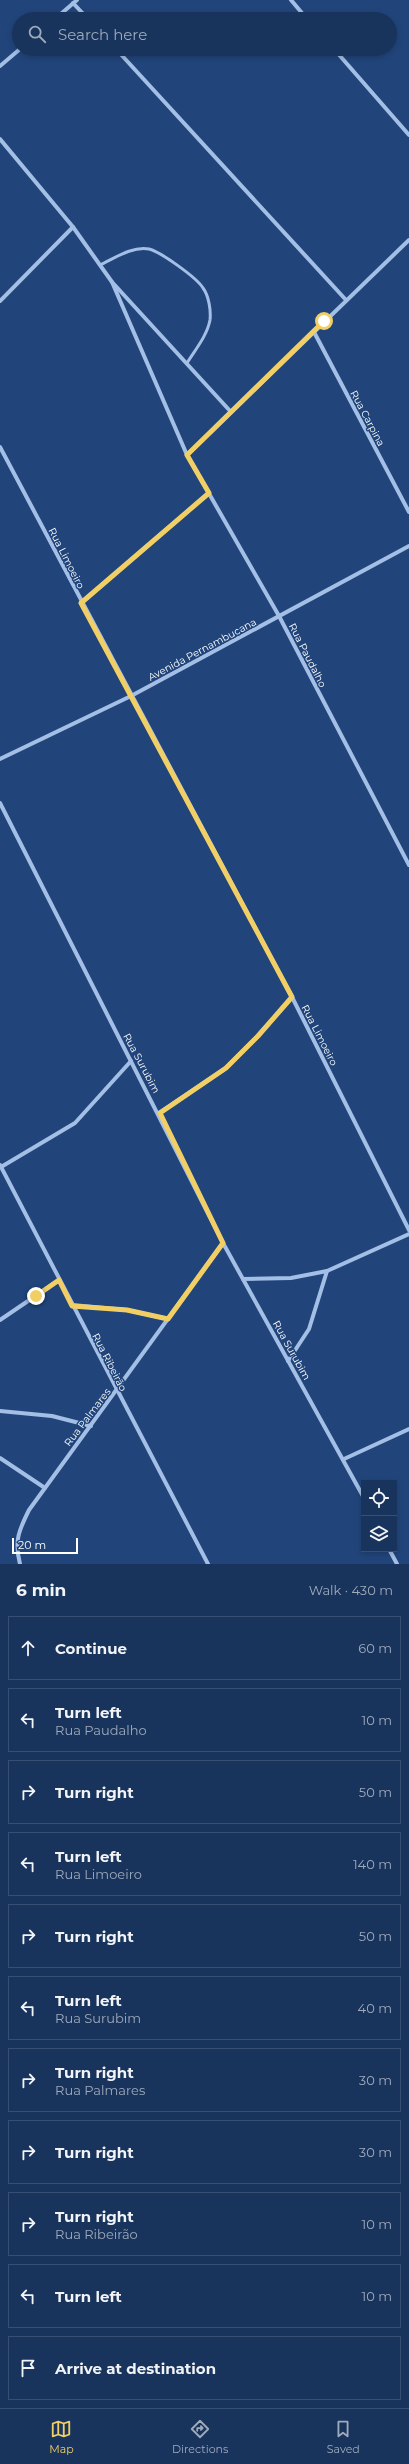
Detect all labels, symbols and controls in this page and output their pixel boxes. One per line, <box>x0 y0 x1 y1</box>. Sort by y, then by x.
search box <box>12 12 397 56</box>
icon: search <box>26 23 48 45</box>
text: Search here <box>58 25 147 44</box>
route start <box>315 312 333 330</box>
street label: Rua Carpina <box>347 388 388 448</box>
street label: Rua Limoeiro <box>46 526 88 591</box>
street label: Avenida Pernambucana <box>146 615 259 684</box>
street label: Rua Paudalho <box>286 621 329 690</box>
street label: Rua Limoeiro <box>299 1003 341 1068</box>
street label: Rua Surubim <box>120 1031 163 1095</box>
route end <box>27 1287 45 1305</box>
street label: Rua Surubim <box>270 1318 313 1382</box>
street label: Rua Ribeirão <box>89 1331 130 1394</box>
street label: Rua Palmares <box>61 1386 114 1449</box>
map controls <box>361 1480 397 1552</box>
button: locate <box>361 1480 397 1516</box>
button: layers <box>361 1516 397 1552</box>
scale bar <box>12 1536 78 1555</box>
text: 20 m <box>18 1538 46 1552</box>
text: 6 min <box>16 1580 66 1600</box>
text: Walk · 430 m <box>309 1582 393 1598</box>
icon: ahead <box>17 1637 39 1659</box>
text: Continue <box>55 1639 127 1658</box>
text: 60 m <box>358 1640 392 1656</box>
text: Turn left <box>55 1703 122 1722</box>
icon: left <box>17 1709 39 1731</box>
text: 10 m <box>362 1712 392 1728</box>
text: Rua Paudalho <box>55 1722 147 1738</box>
icon: right <box>17 1781 39 1803</box>
text: Turn right <box>55 1783 134 1802</box>
text: 50 m <box>359 1784 392 1800</box>
text: Turn left <box>55 1847 122 1866</box>
icon: left <box>17 1853 39 1875</box>
text: 140 m <box>353 1856 392 1872</box>
text: Rua Limoeiro <box>55 1866 142 1882</box>
icon: right <box>17 1925 39 1947</box>
text: Turn right <box>55 1927 134 1946</box>
text: 50 m <box>359 1928 392 1944</box>
text: Turn left <box>55 1991 122 2010</box>
icon: left <box>17 1997 39 2019</box>
text: 40 m <box>358 2000 392 2016</box>
text: Rua Surubim <box>55 2010 141 2026</box>
text: Turn right <box>55 2063 134 2082</box>
icon: right <box>17 2069 39 2091</box>
text: 30 m <box>359 2072 392 2088</box>
text: Rua Palmares <box>55 2082 145 2098</box>
icon: right <box>17 2141 39 2163</box>
text: Turn right <box>55 2143 134 2162</box>
text: 30 m <box>359 2144 392 2160</box>
text: Turn right <box>55 2207 134 2226</box>
icon: right <box>17 2213 39 2235</box>
text: 10 m <box>362 2216 392 2232</box>
text: Rua Ribeirão <box>55 2226 138 2242</box>
icon: left <box>17 2285 39 2307</box>
text: Turn left <box>55 2287 122 2306</box>
text: 10 m <box>362 2288 392 2304</box>
icon: arrive <box>17 2357 39 2379</box>
text: Arrive at destination <box>55 2359 216 2378</box>
tab: Map <box>49 2418 74 2456</box>
tab: Directions <box>172 2418 228 2456</box>
tab: Saved <box>327 2418 360 2456</box>

